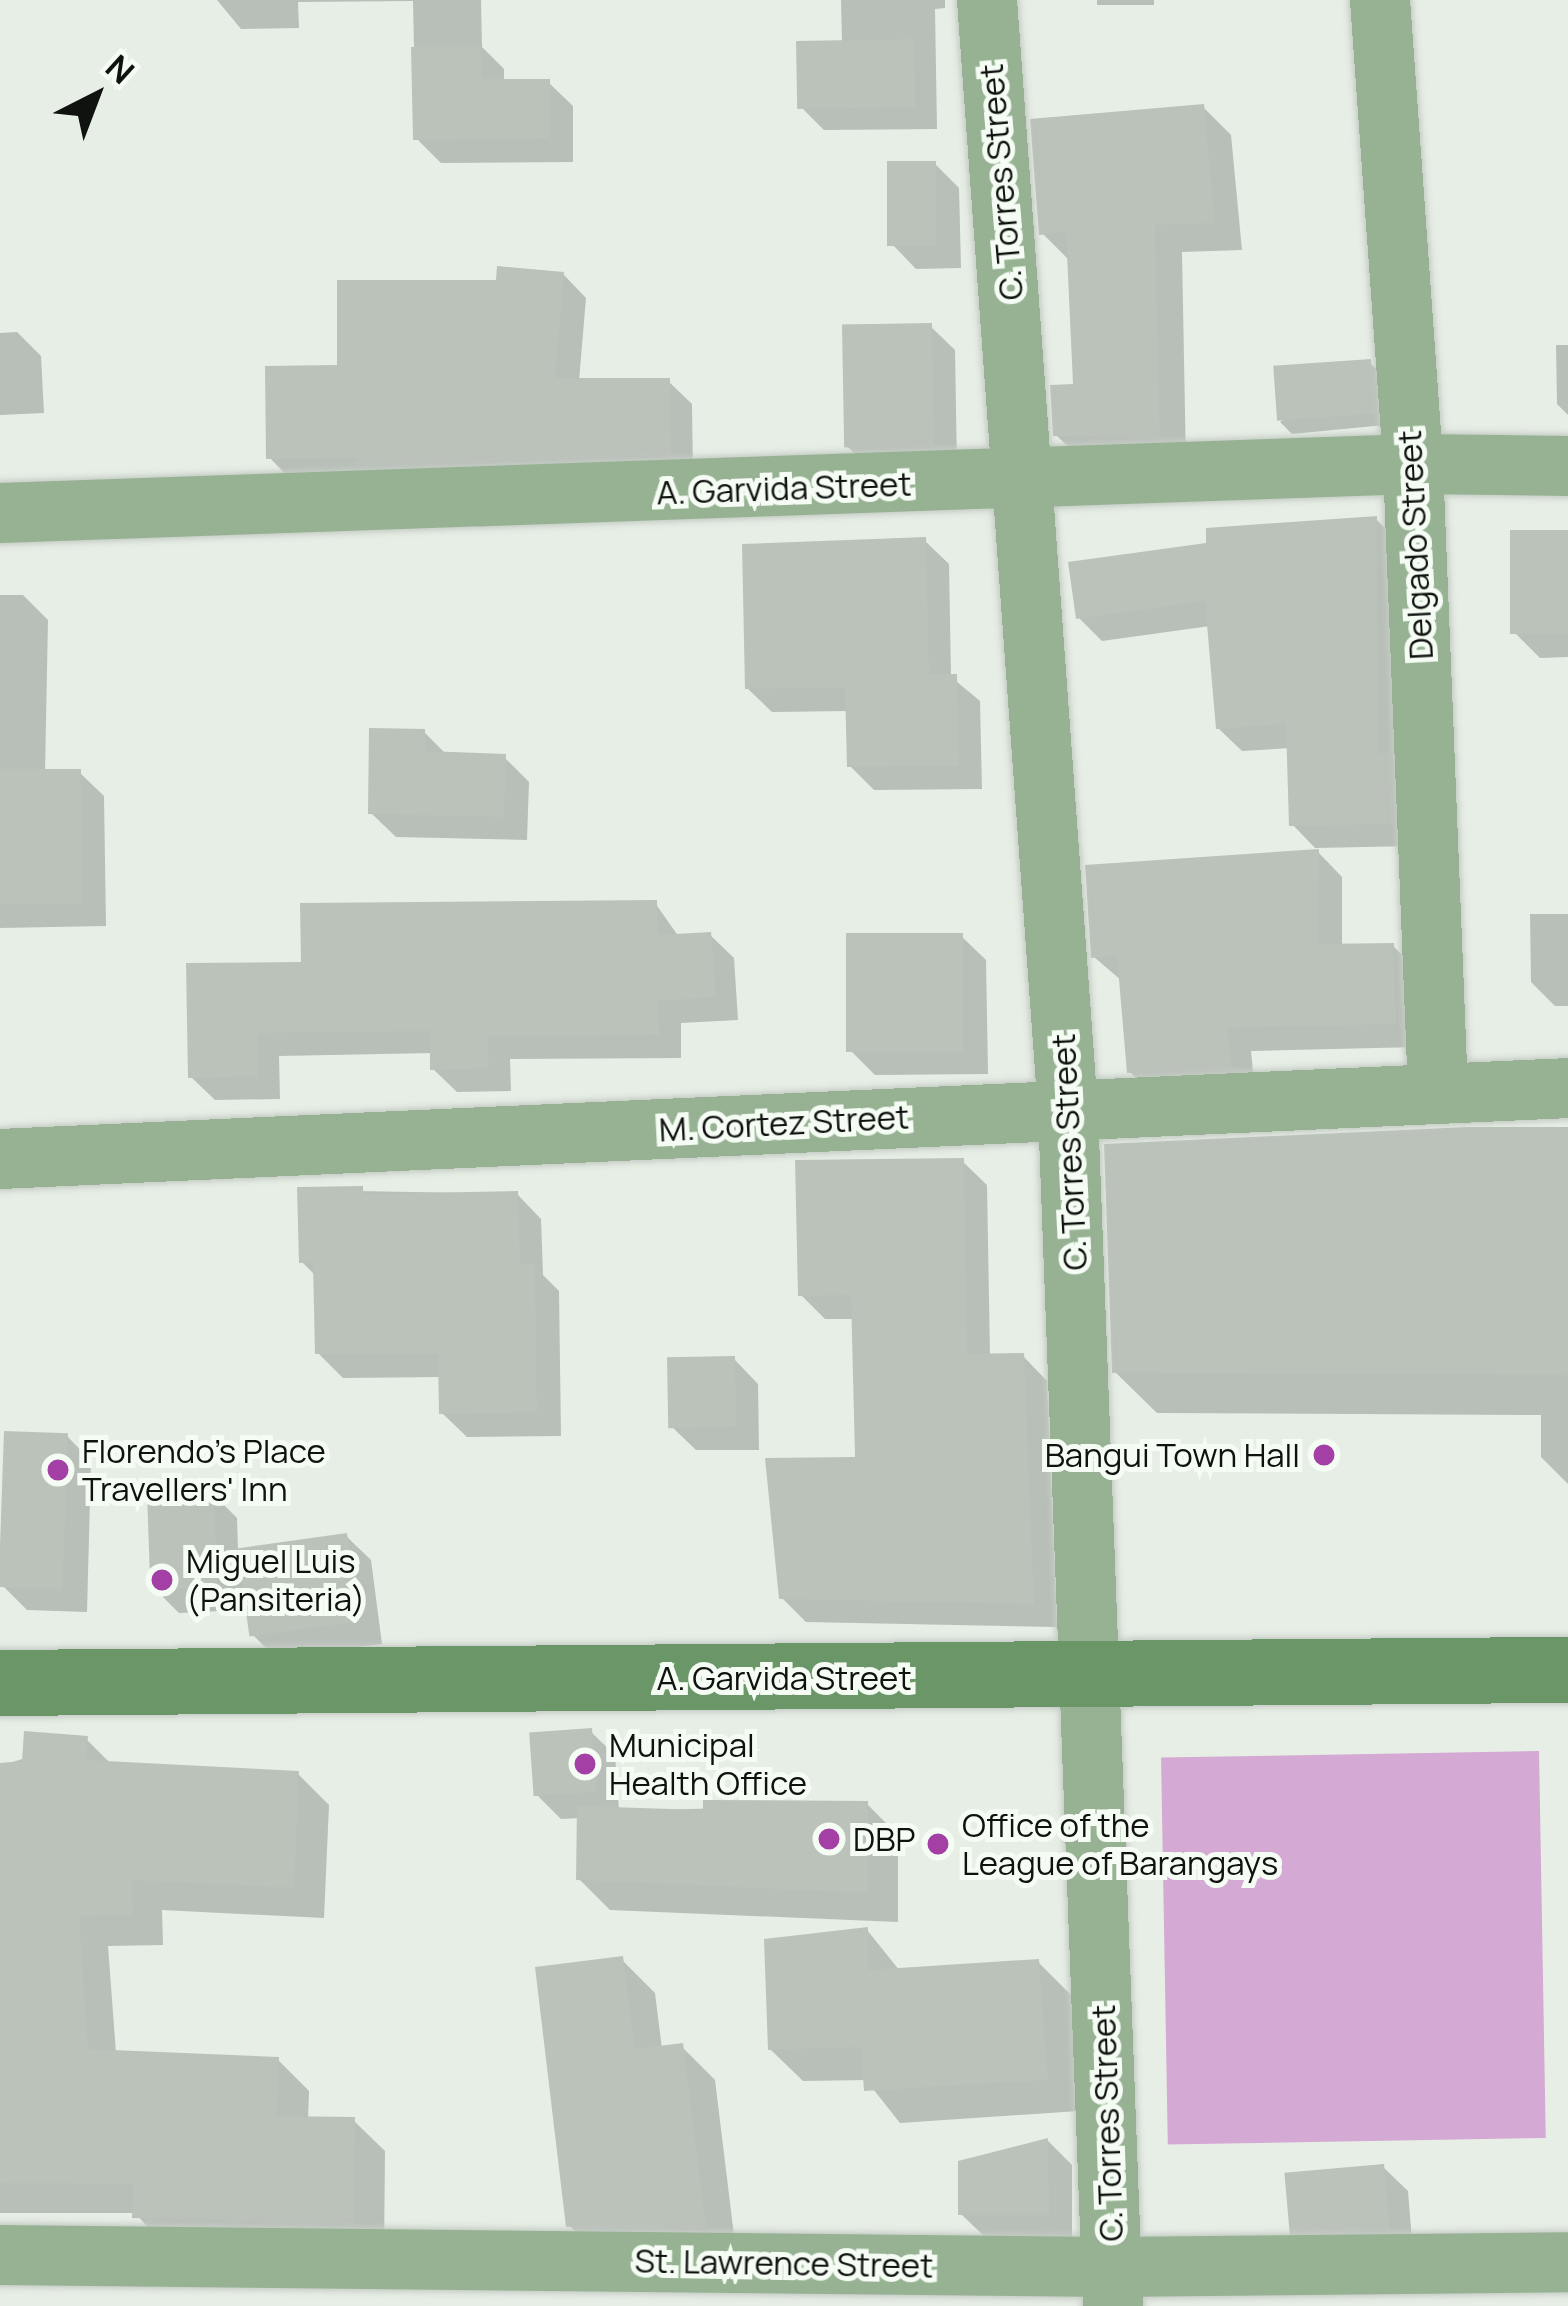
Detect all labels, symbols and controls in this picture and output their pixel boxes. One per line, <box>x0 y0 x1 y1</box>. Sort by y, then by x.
north arrow <box>36 36 156 156</box>
text: N <box>97 44 144 94</box>
street label: C. Torres Street <box>971 62 1031 302</box>
street label: Delgado Street <box>1389 429 1441 661</box>
street label: A. Garvida Street <box>656 464 912 512</box>
street label: C. Torres Street <box>1043 1033 1095 1271</box>
street label: M. Cortez Street <box>658 1097 910 1149</box>
place label: Florendo's Place Travellers' Inn <box>82 1431 325 1509</box>
place label: Bangui Town Hall <box>1045 1435 1300 1475</box>
marker: Bangui Town Hall <box>1311 1442 1337 1468</box>
marker: Florendo's Place Travellers' Inn <box>45 1457 71 1483</box>
place label: Miguel Luis (Pansiteria) <box>186 1541 365 1619</box>
marker: Miguel Luis (Pansiteria) <box>149 1567 175 1593</box>
street label: A. Garvida Street <box>656 1658 912 1698</box>
place label: Municipal Health Office <box>609 1725 807 1803</box>
marker: Municipal Health Office <box>572 1751 598 1777</box>
place label: Office of the League of Barangays <box>962 1805 1278 1883</box>
place label: DBP <box>853 1819 915 1859</box>
marker: DBP <box>816 1826 842 1852</box>
marker: Office of the League of Barangays <box>925 1831 951 1857</box>
street label: C. Torres Street <box>1083 2004 1131 2242</box>
street label: St. Lawrence Street <box>634 2241 934 2285</box>

